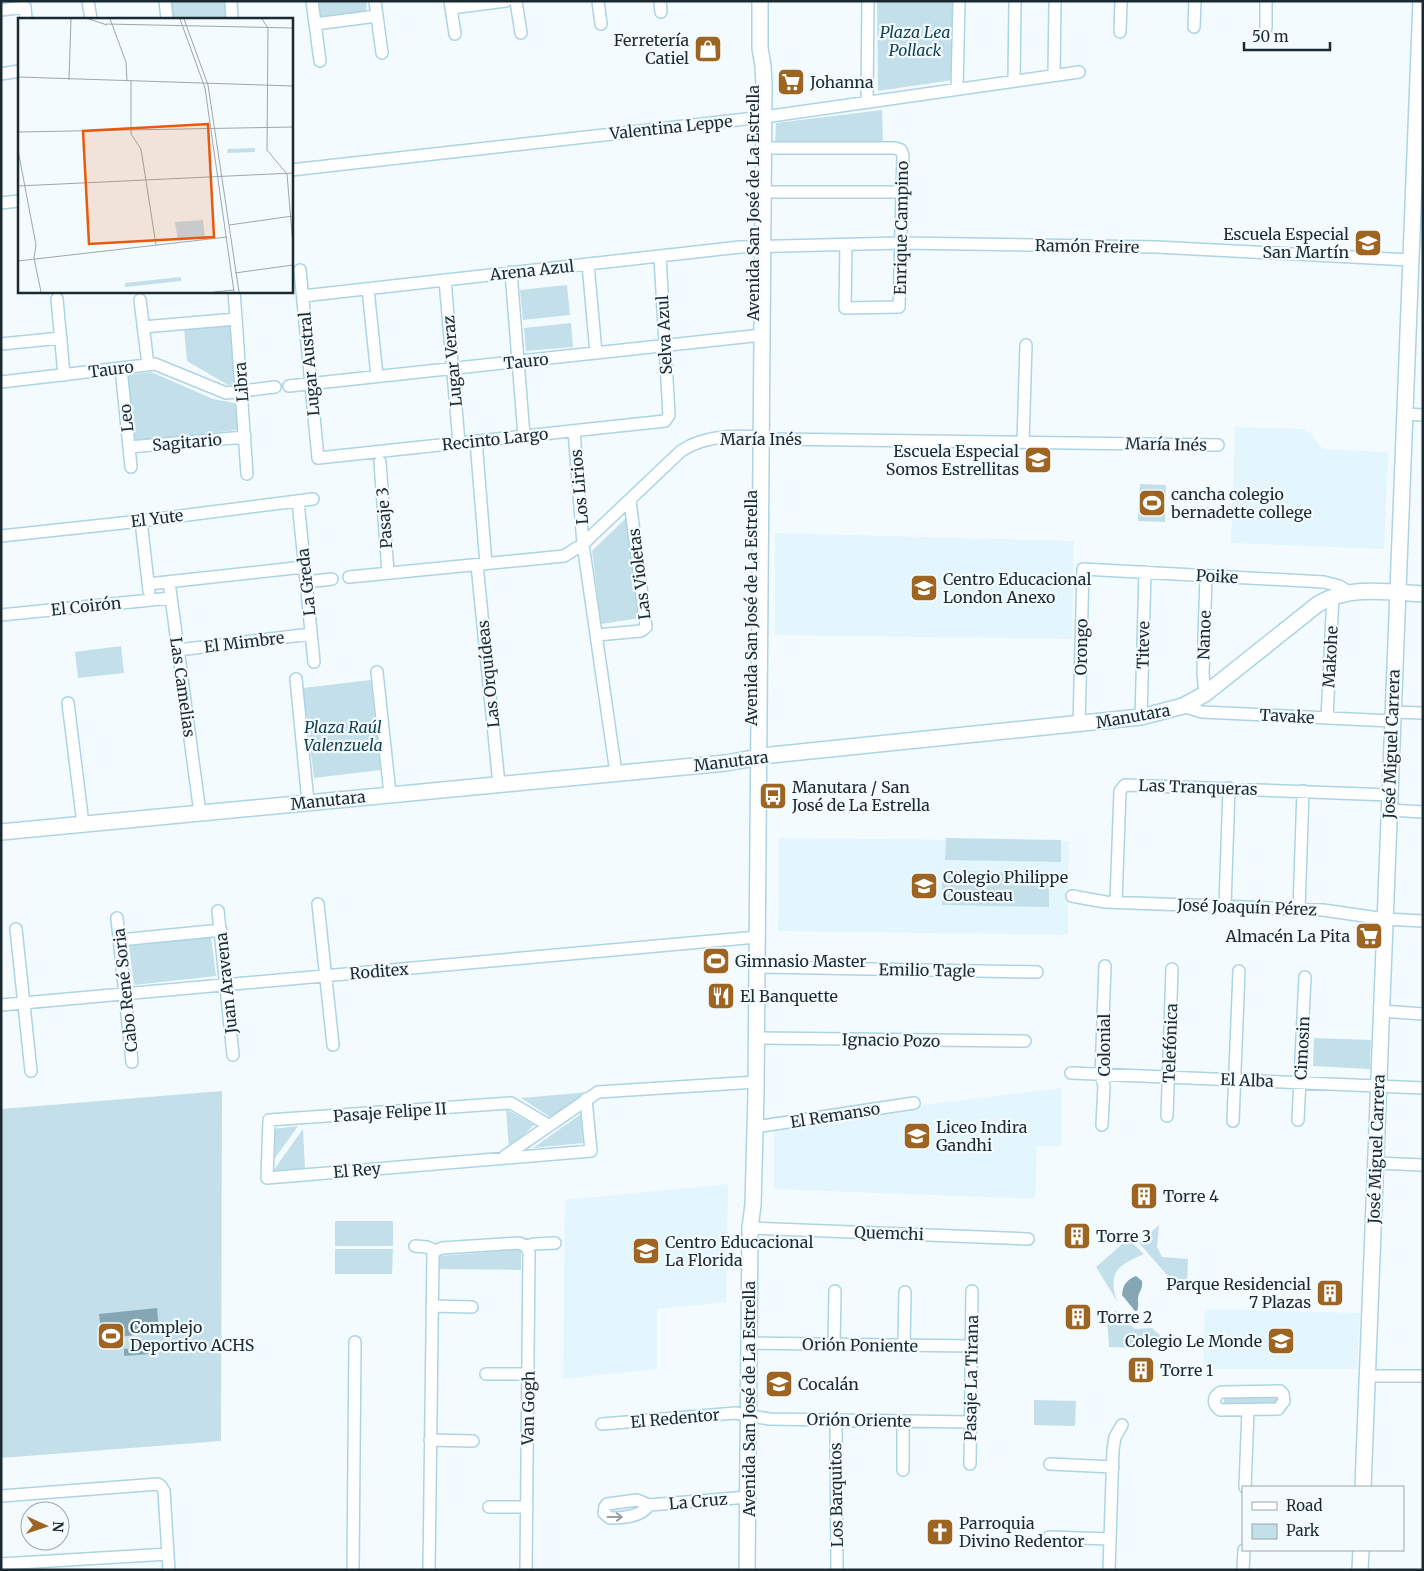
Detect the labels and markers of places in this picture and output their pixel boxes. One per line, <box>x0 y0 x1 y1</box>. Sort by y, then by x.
place label: Ferretería Catiel <box>614 30 689 68</box>
shop icon: Ferretería Catiel <box>693 34 723 64</box>
supermarket icon: Johanna <box>776 67 806 97</box>
place label: Johanna <box>809 72 874 92</box>
place label: Escuela Especial San Martín <box>1223 224 1349 262</box>
school or university icon: Escuela Especial San Martín <box>1353 228 1383 258</box>
place label: Escuela Especial Somos Estrellitas <box>886 441 1019 479</box>
school or university icon: Escuela Especial Somos Estrellitas <box>1023 445 1053 475</box>
place label: cancha colegio bernadette college <box>1170 484 1312 522</box>
sports icon: cancha colegio bernadette college <box>1137 488 1167 518</box>
place label: Centro Educacional London Anexo <box>943 569 1091 607</box>
school or university icon: Centro Educacional London Anexo <box>909 573 939 603</box>
place label: Manutara / San José de La Estrella <box>791 777 930 815</box>
bus stop icon: Manutara / San José de La Estrella <box>758 781 788 811</box>
place label: Colegio Philippe Cousteau <box>943 867 1068 905</box>
school or university icon: Colegio Philippe Cousteau <box>909 871 939 901</box>
supermarket icon: Almacén La Pita <box>1354 921 1384 951</box>
place label: Almacén La Pita <box>1224 926 1350 946</box>
sports icon: Gimnasio Master <box>701 946 731 976</box>
place label: Gimnasio Master <box>735 951 866 971</box>
restaurant icon: El Banquette <box>706 981 736 1011</box>
place label: El Banquette <box>740 986 838 1006</box>
place label: Liceo Indira Gandhi <box>936 1117 1028 1155</box>
school or university icon: Liceo Indira Gandhi <box>902 1121 932 1151</box>
building icon: Torre 4 <box>1129 1181 1159 1211</box>
place label: Torre 4 <box>1163 1186 1219 1206</box>
building icon: Torre 3 <box>1062 1221 1092 1251</box>
place label: Torre 3 <box>1096 1226 1151 1246</box>
place label: Centro Educacional La Florida <box>665 1232 813 1270</box>
school or university icon: Centro Educacional La Florida <box>631 1236 661 1266</box>
place label: Parque Residencial 7 Plazas <box>1166 1274 1311 1312</box>
building icon: Parque Residencial 7 Plazas <box>1315 1278 1345 1308</box>
building icon: Torre 2 <box>1063 1302 1093 1332</box>
place label: Torre 2 <box>1097 1307 1153 1327</box>
place label: Complejo Deportivo ACHS <box>130 1317 254 1355</box>
sports icon: Complejo Deportivo ACHS <box>96 1321 126 1351</box>
school or university icon: Colegio Le Monde <box>1266 1326 1296 1356</box>
place label: Colegio Le Monde <box>1125 1331 1262 1351</box>
building icon: Torre 1 <box>1126 1355 1156 1385</box>
place label: Torre 1 <box>1160 1360 1213 1380</box>
school or university icon: Cocalán <box>764 1369 794 1399</box>
place label: Cocalán <box>798 1374 859 1394</box>
place label: Parroquia Divino Redentor <box>959 1513 1084 1551</box>
church icon: Parroquia Divino Redentor <box>925 1517 955 1547</box>

